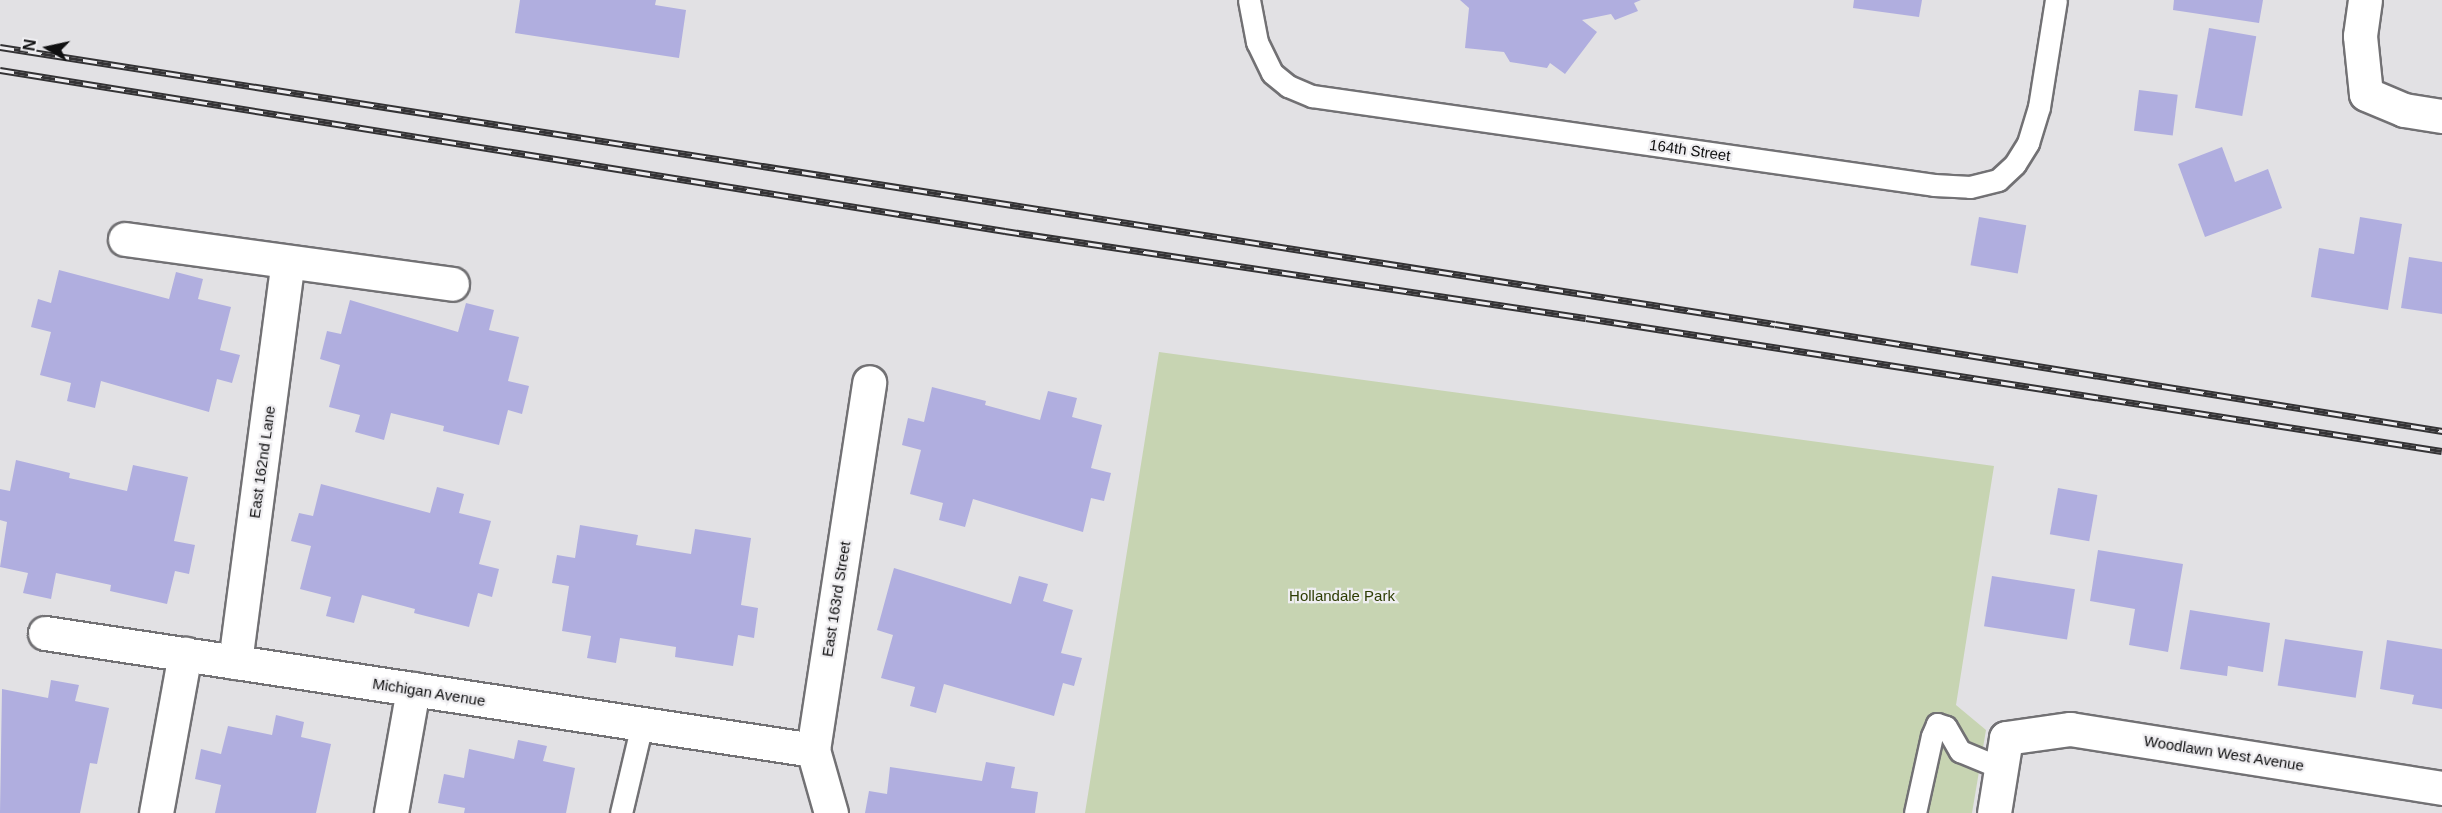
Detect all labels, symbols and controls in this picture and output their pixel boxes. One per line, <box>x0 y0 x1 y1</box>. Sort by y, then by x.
north arrow <box>18 18 78 78</box>
text: N <box>20 38 39 52</box>
street label: 164th Street <box>1648 135 1732 165</box>
street label: East 162nd Lane <box>245 405 279 519</box>
street label: East 163rd Street <box>818 540 854 658</box>
park label: Hollandale Park <box>1289 587 1395 605</box>
street label: Michigan Avenue <box>371 674 487 710</box>
street label: Woodlawn West Avenue <box>2142 731 2306 775</box>

